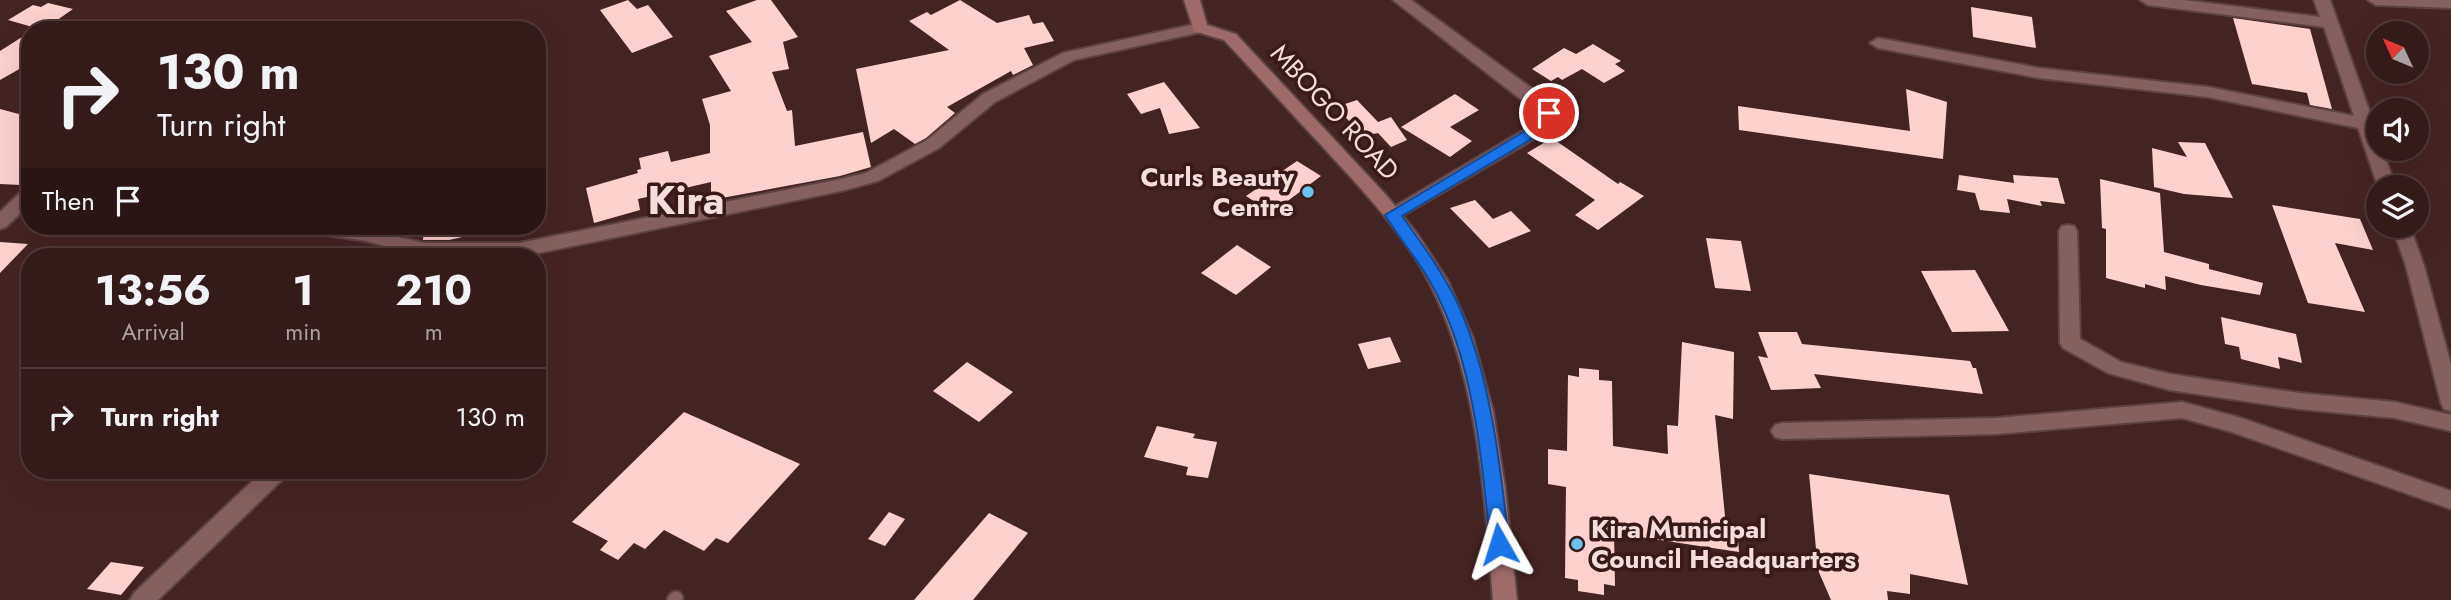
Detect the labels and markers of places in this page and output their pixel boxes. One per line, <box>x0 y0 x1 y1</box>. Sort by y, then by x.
pin <box>1519 83 1579 143</box>
place label: Curls Beauty Centre <box>1141 158 1294 226</box>
marker: Curls Beauty Centre <box>1300 184 1316 200</box>
place label: Kira Municipal Council Headquarters <box>1591 510 1856 578</box>
marker: Kira Municipal Council Headquarters <box>1569 536 1585 552</box>

